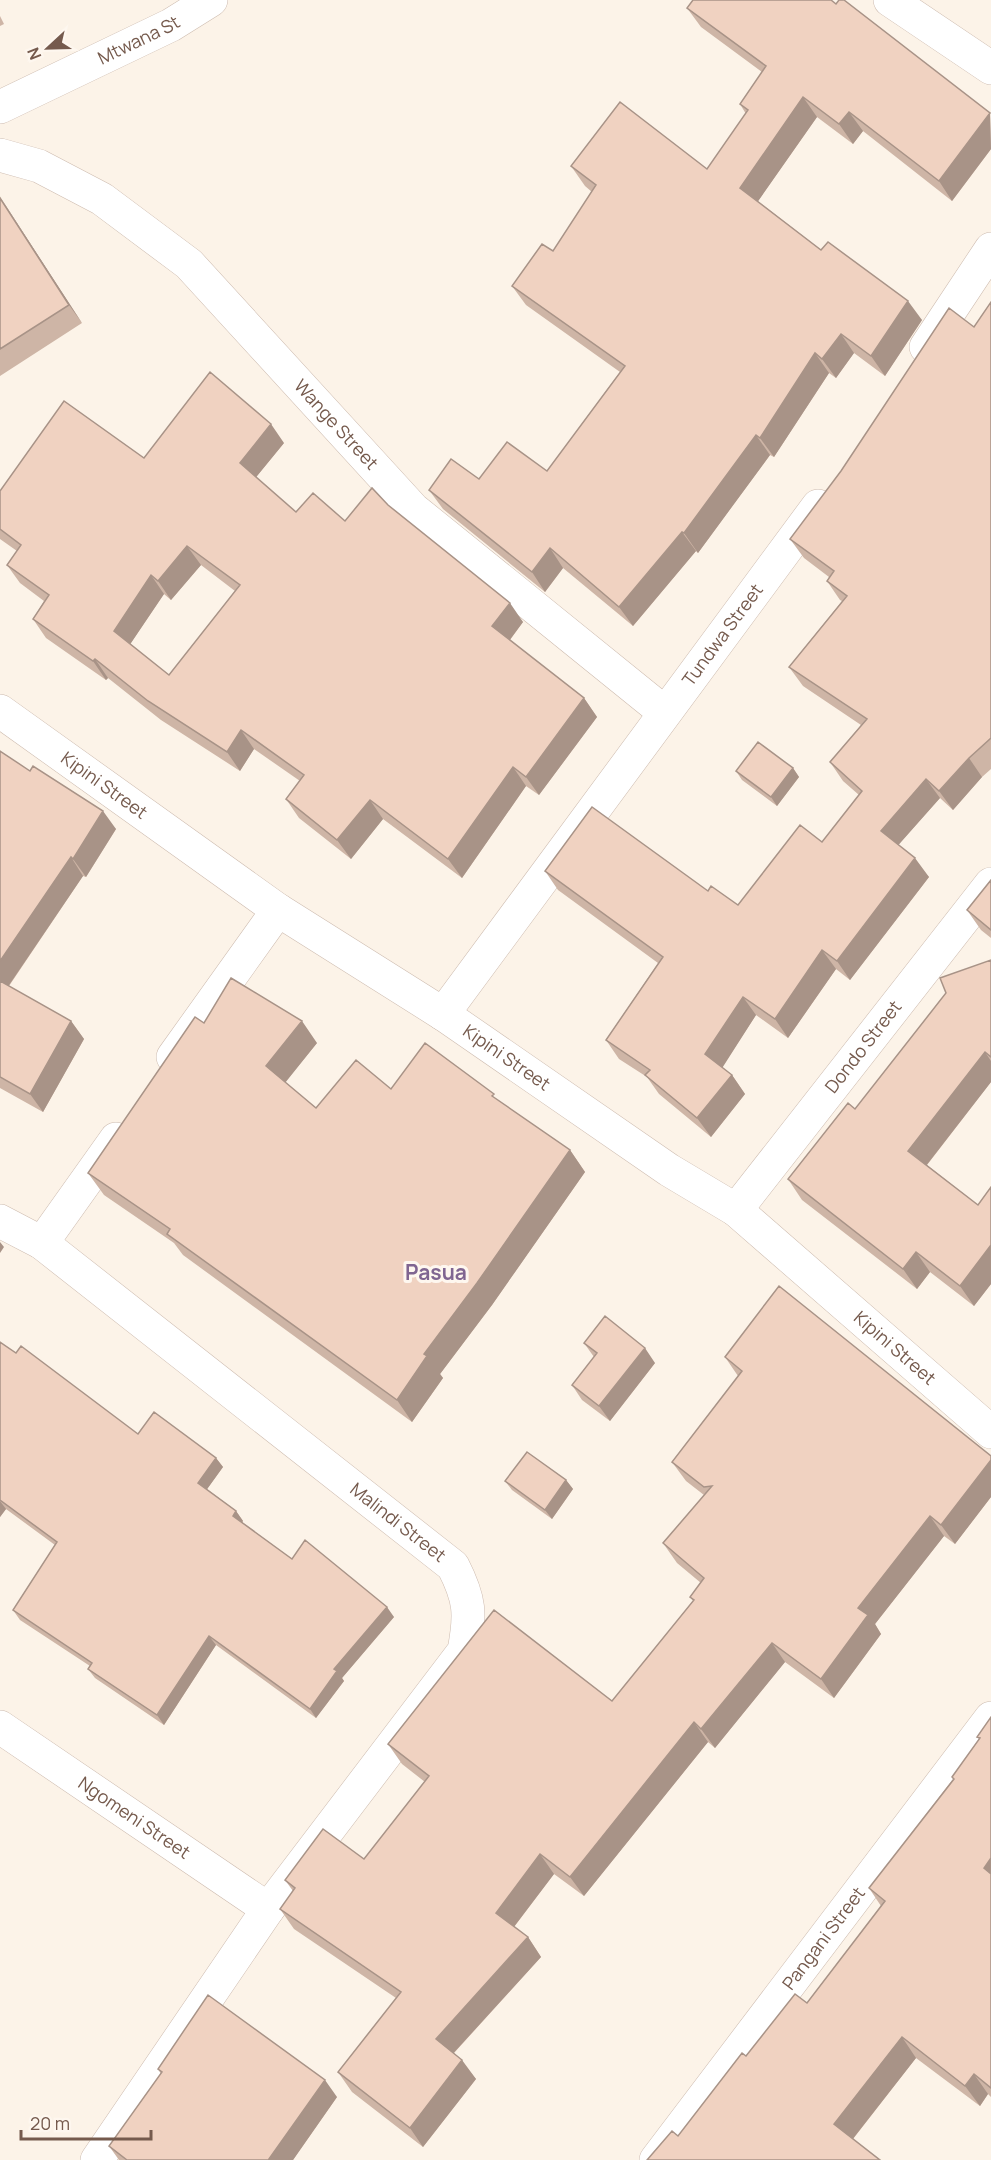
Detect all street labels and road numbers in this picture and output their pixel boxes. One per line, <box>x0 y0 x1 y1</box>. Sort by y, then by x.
street label: Mtwana St <box>93 9 184 69</box>
street label: Wange Street <box>289 374 384 474</box>
street label: Tundwa Street <box>676 578 768 691</box>
street label: Kipini Street <box>57 745 153 824</box>
street label: Dondo Street <box>819 995 906 1098</box>
street label: Kipini Street <box>459 1018 555 1096</box>
street label: Kipini Street <box>849 1305 941 1390</box>
street label: Malindi Street <box>346 1477 451 1567</box>
street label: Ngomeni Street <box>74 1771 195 1864</box>
street label: Pangani Street <box>776 1881 870 1994</box>

